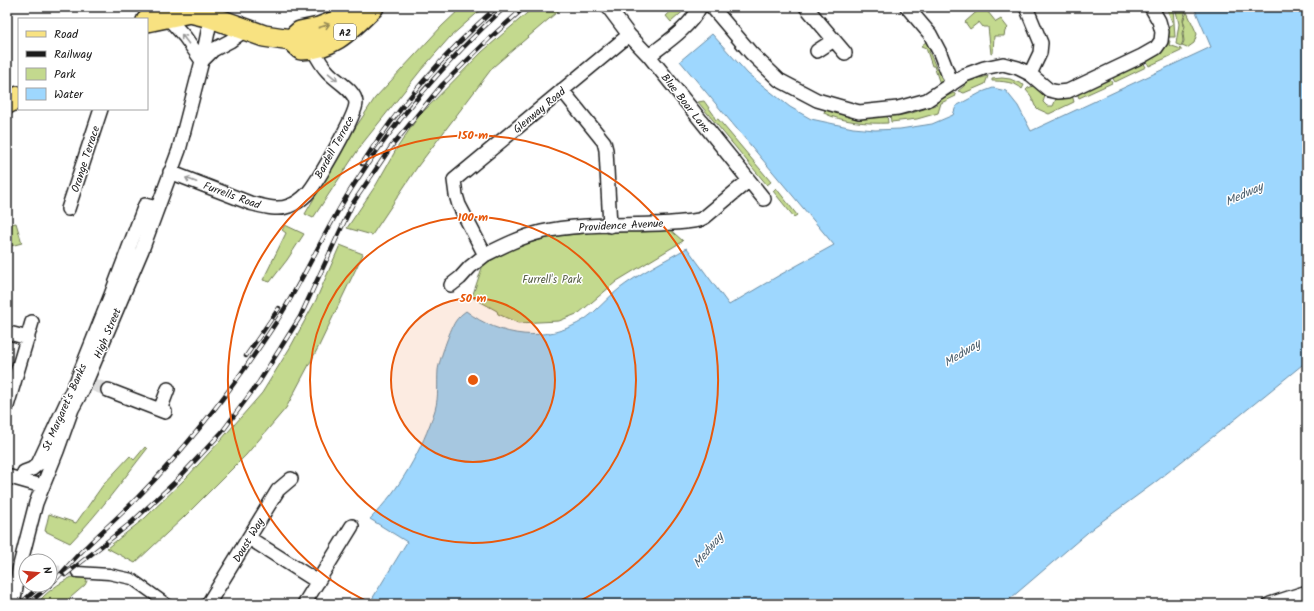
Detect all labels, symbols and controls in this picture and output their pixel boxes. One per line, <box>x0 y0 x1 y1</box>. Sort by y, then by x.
legend <box>18 18 148 110</box>
one-way arrow <box>317 22 329 30</box>
road number: A2 <box>334 24 356 40</box>
text: Road <box>54 25 79 44</box>
one-way arrow <box>181 33 189 44</box>
text: Railway <box>54 45 92 64</box>
text: Park <box>54 65 76 84</box>
street label: Blue Boar Lane <box>656 70 714 137</box>
one-way arrow <box>328 72 339 81</box>
street label: Glenway Road <box>509 83 570 138</box>
text: Water <box>54 85 84 104</box>
street label: Bardell Terrace <box>310 113 360 182</box>
street label: Orange Terrace <box>67 124 105 195</box>
text: 150 m <box>458 126 488 145</box>
one-way arrow <box>185 175 197 183</box>
water label: Medway <box>1222 176 1269 212</box>
street label: Furrells Road <box>200 177 263 215</box>
text: 100 m <box>458 208 488 227</box>
street label: Providence Avenue <box>578 215 664 237</box>
park label: Furrell's Park <box>522 271 582 289</box>
text: 50 m <box>459 289 487 308</box>
street label: High Street <box>89 305 127 361</box>
water label: Medway <box>940 333 986 372</box>
street label: St Margaret's Banks <box>38 361 92 454</box>
centre of rings <box>466 373 480 387</box>
street label: Doust Way <box>228 514 270 566</box>
water label: Medway <box>688 527 730 572</box>
north arrow <box>18 553 58 593</box>
text: N <box>37 565 56 576</box>

